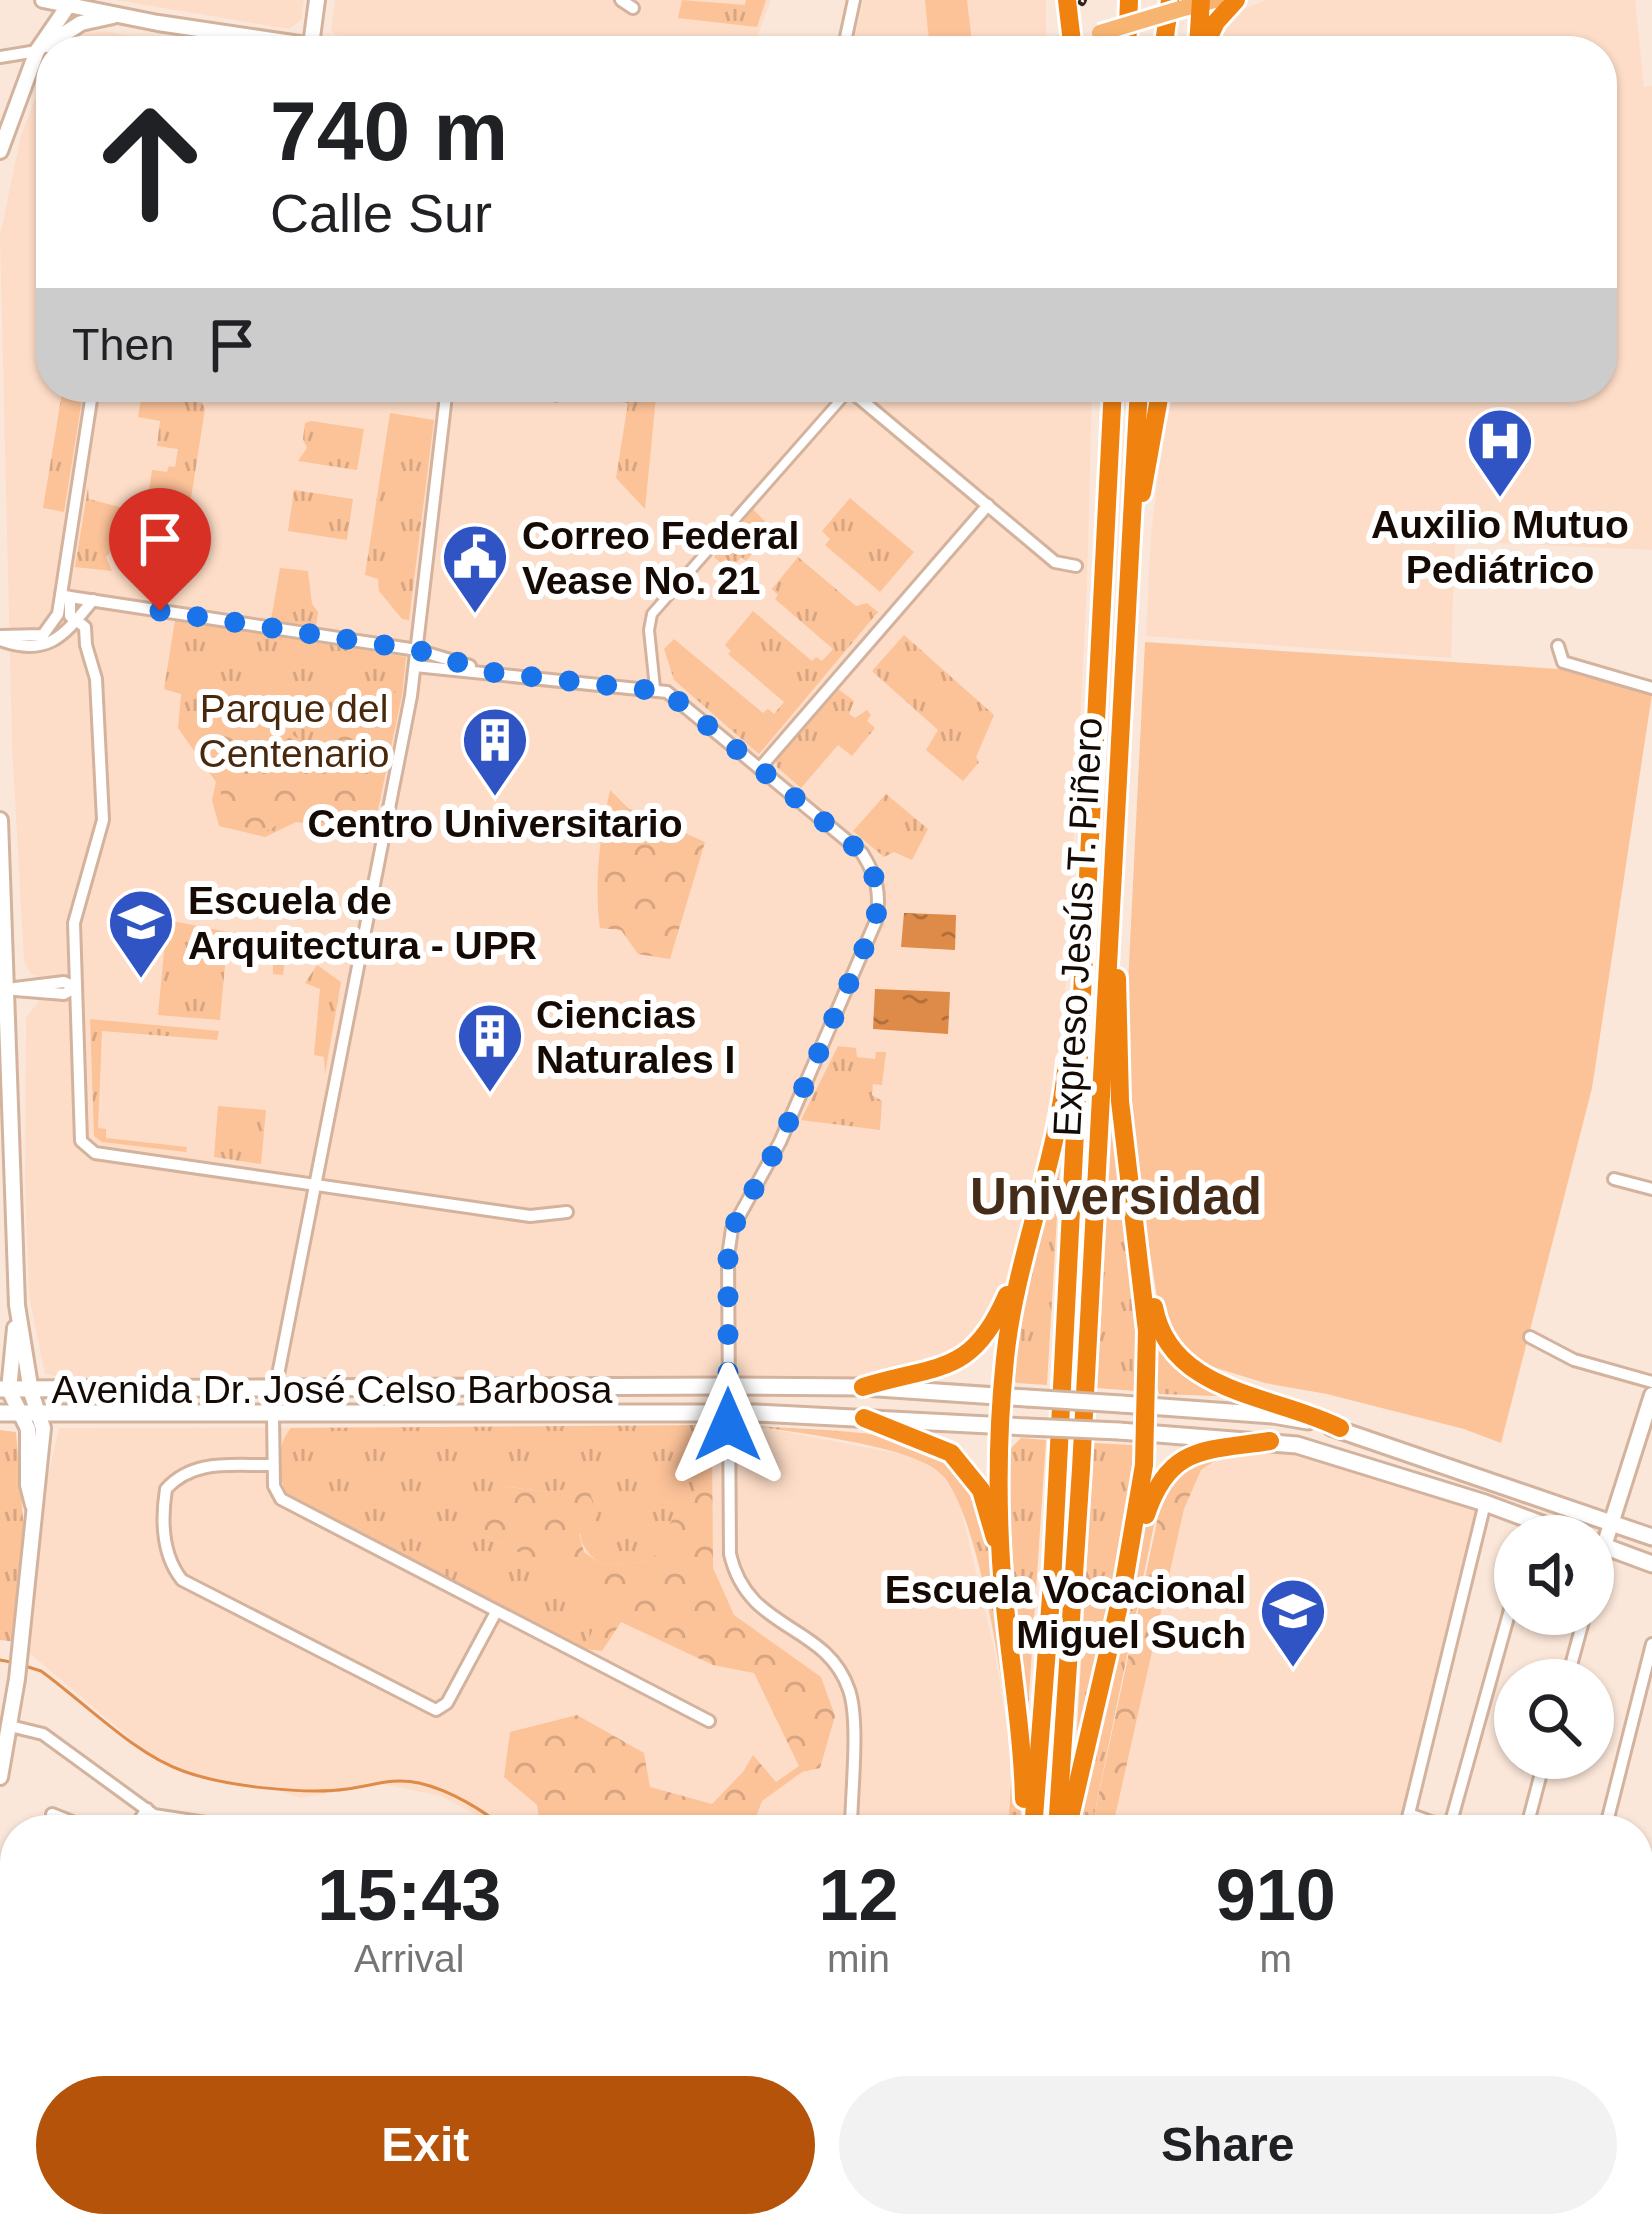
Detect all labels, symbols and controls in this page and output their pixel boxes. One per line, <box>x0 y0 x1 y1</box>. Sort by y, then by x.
icon: ahead <box>72 84 228 240</box>
text: 740 m <box>270 84 508 178</box>
text: Calle Sur <box>270 183 492 243</box>
icon: arrive <box>199 312 265 378</box>
text: Then <box>72 319 175 370</box>
hospital icon: Auxilio Mutuo Pediátrico <box>1465 406 1535 500</box>
pin <box>109 488 211 611</box>
place label: Auxilio Mutuo Pediátrico <box>1371 503 1629 591</box>
icon: arrive <box>127 506 193 572</box>
place label: Correo Federal Vease No. 21 <box>522 514 799 602</box>
public building icon: Correo Federal Vease No. 21 <box>440 522 510 616</box>
park label: Parque del Centenario <box>199 687 389 775</box>
building icon: Centro Universitario <box>460 705 530 799</box>
street label: Expreso Jesús T. Piñero <box>1045 716 1110 1138</box>
place label: Centro Universitario <box>308 802 682 845</box>
place label: Escuela de Arquitectura - UPR <box>188 879 537 967</box>
school or university icon: Escuela de Arquitectura - UPR <box>106 887 176 981</box>
place label: Ciencias Naturales I <box>536 993 735 1081</box>
building icon: Ciencias Naturales I <box>455 1001 525 1095</box>
district label: Universidad <box>970 1168 1262 1225</box>
position arrow <box>665 1362 791 1488</box>
street label: Avenida Dr. José Celso Barbosa <box>52 1368 613 1411</box>
map controls <box>1494 1515 1614 1779</box>
button: sound <box>1494 1515 1614 1635</box>
place label: Escuela Vocacional Miguel Such <box>885 1568 1246 1656</box>
school or university icon: Escuela Vocacional Miguel Such <box>1258 1576 1328 1670</box>
button: search <box>1494 1659 1614 1779</box>
text: 15:43 <box>317 1855 501 1935</box>
text: 12 <box>818 1855 899 1935</box>
text: 910 <box>1216 1855 1336 1935</box>
text: Arrival <box>354 1937 464 1980</box>
text: min <box>827 1937 890 1980</box>
text: m <box>1259 1937 1292 1980</box>
button: Exit <box>36 2076 815 2214</box>
button: Share <box>839 2076 1617 2214</box>

